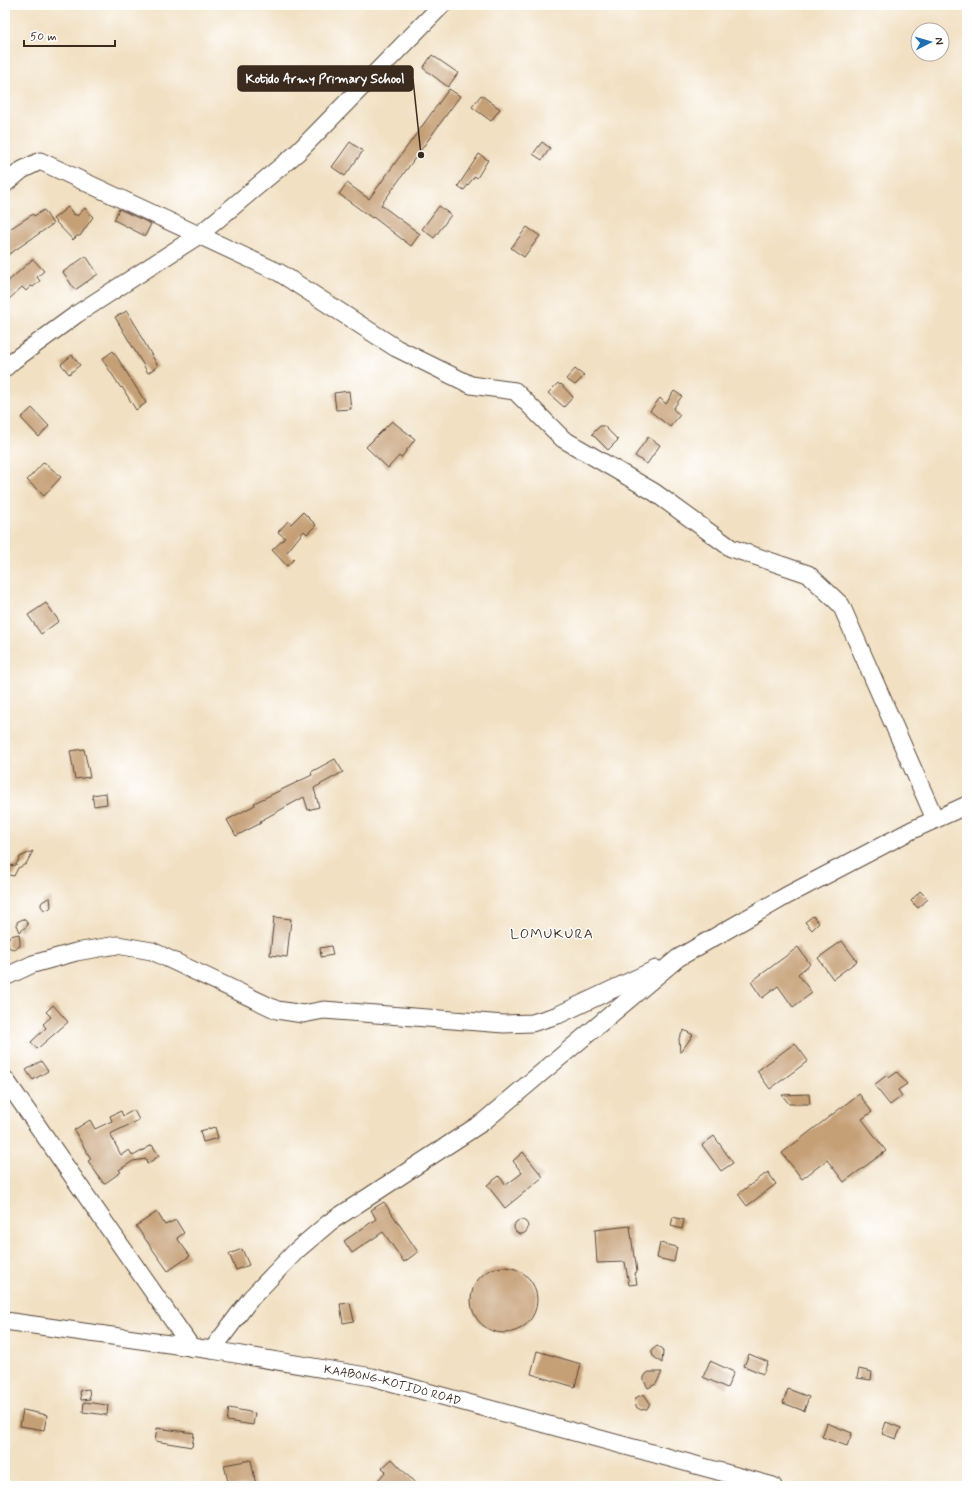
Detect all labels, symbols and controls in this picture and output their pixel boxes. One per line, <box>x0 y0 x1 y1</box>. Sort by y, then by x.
scale bar <box>24 22 115 48</box>
north arrow <box>910 22 950 62</box>
text: 50 m <box>30 29 57 45</box>
text: N <box>932 37 946 45</box>
callout: Kotido Army Primary School <box>238 66 413 91</box>
text: Kotido Army Primary School <box>246 71 404 88</box>
district label: LOMUKURA <box>510 925 594 943</box>
street label: KAABONG-KOTIDO ROAD <box>323 1362 463 1410</box>

